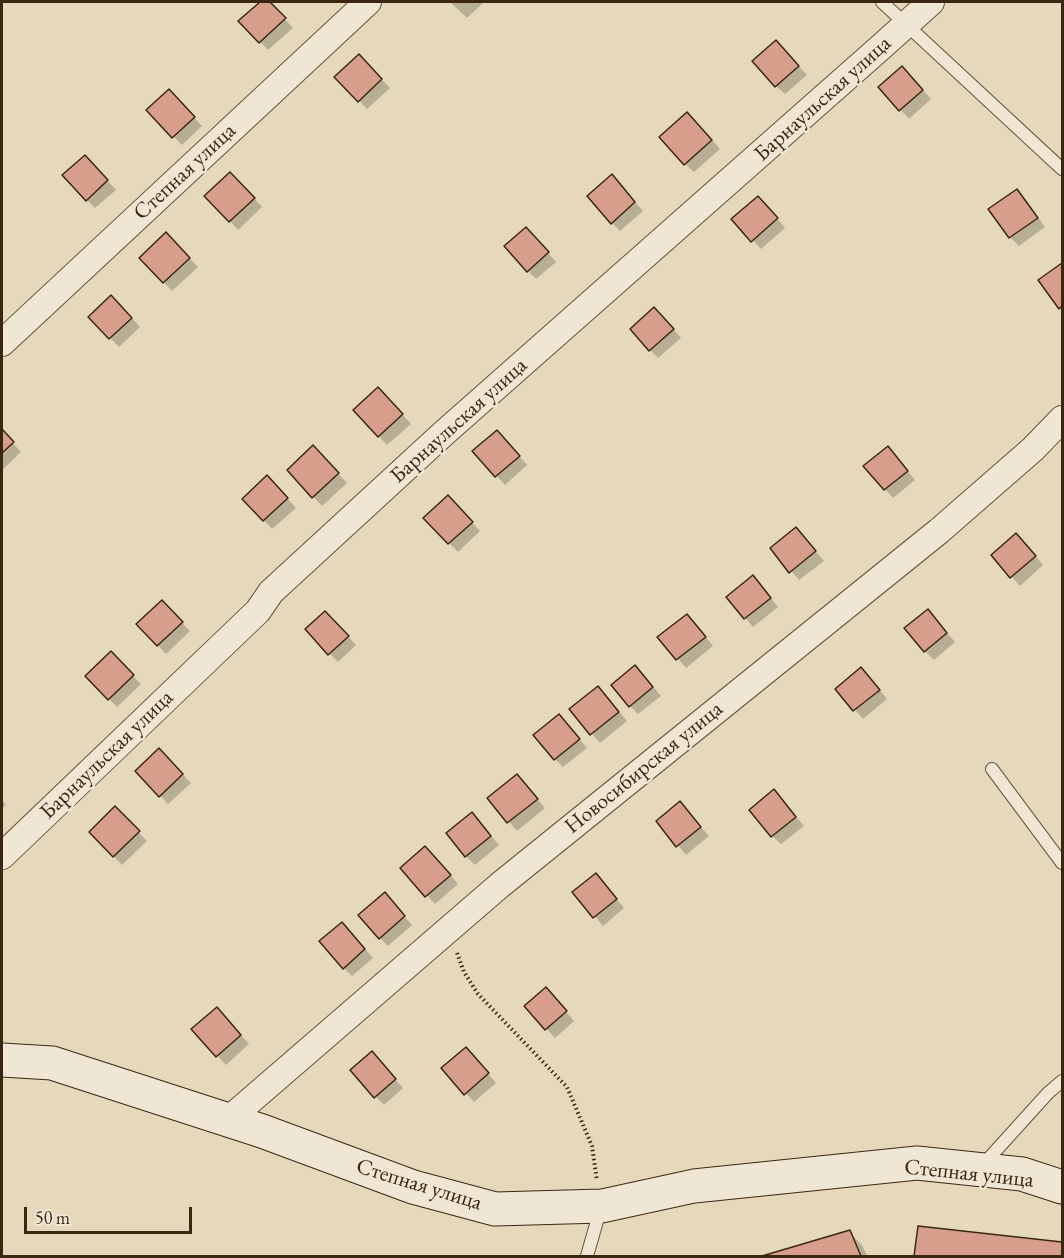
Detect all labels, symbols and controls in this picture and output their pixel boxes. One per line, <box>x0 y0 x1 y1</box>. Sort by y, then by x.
street label: Барнаульская улица <box>749 31 897 167</box>
street label: Степная улица <box>128 118 242 226</box>
street label: Барнаульская улица <box>385 353 533 489</box>
street label: Барнаульская улица <box>35 685 179 825</box>
street label: Новосибирская улица <box>560 696 728 840</box>
street label: Степная улица <box>353 1153 485 1217</box>
street label: Степная улица <box>903 1154 1035 1194</box>
scale bar <box>27 1195 195 1233</box>
text: 50 m <box>35 1206 70 1229</box>

